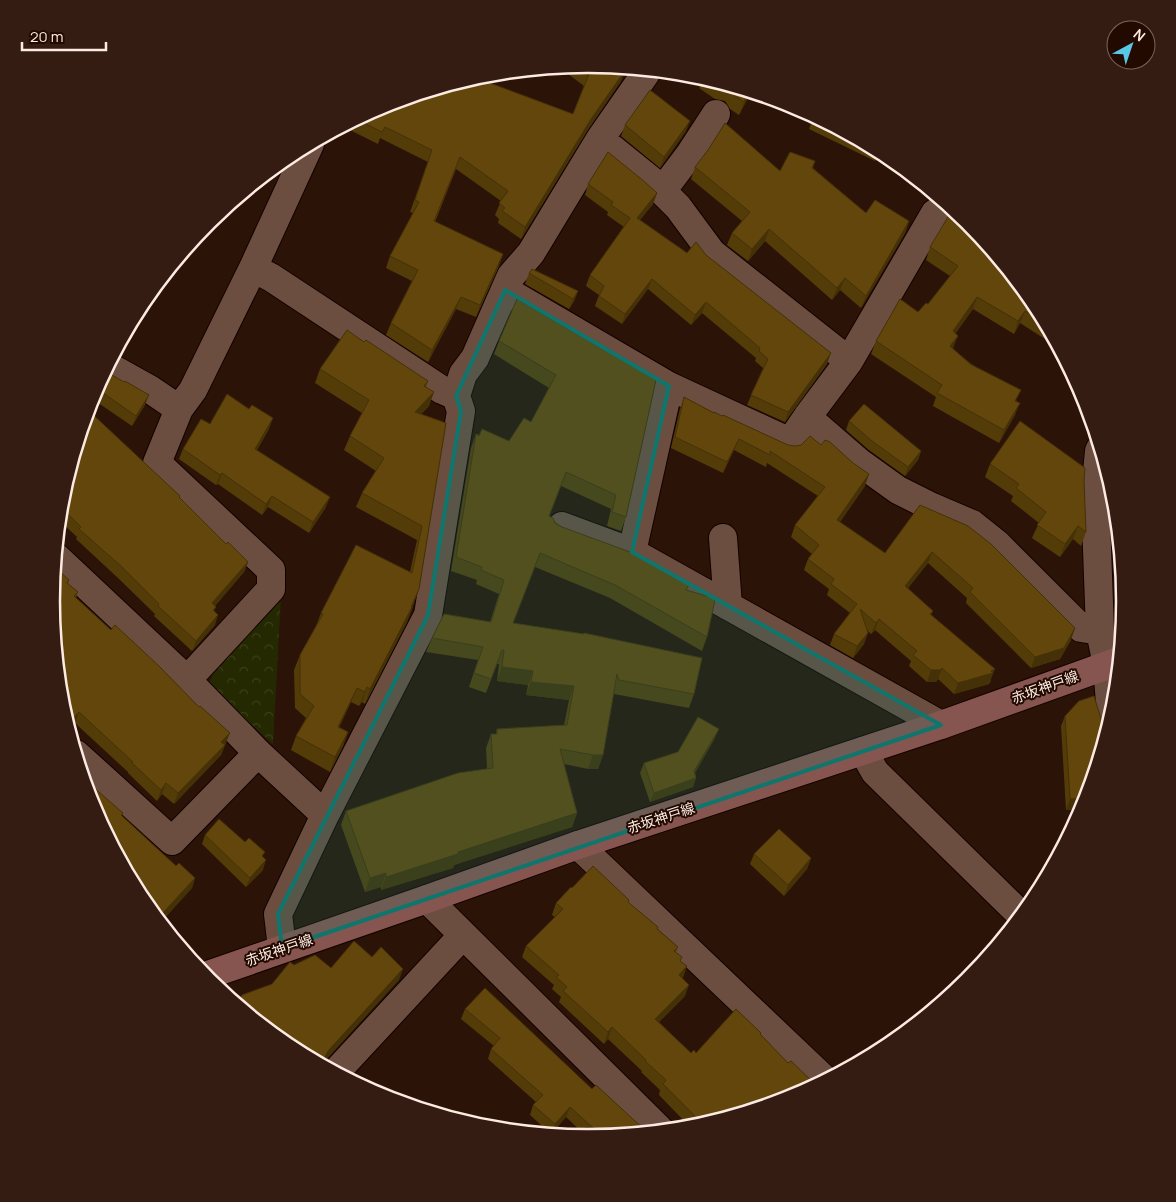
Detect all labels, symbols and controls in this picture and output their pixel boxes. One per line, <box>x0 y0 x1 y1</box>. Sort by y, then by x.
scale bar <box>22 20 106 52</box>
north arrow <box>1106 20 1156 70</box>
text: N <box>1130 24 1150 45</box>
text: 20 m <box>30 26 63 47</box>
street label: 赤坂神戸線 <box>1009 666 1081 707</box>
street label: 赤坂神戸線 <box>625 798 697 837</box>
street label: 赤坂神戸線 <box>243 929 315 970</box>

